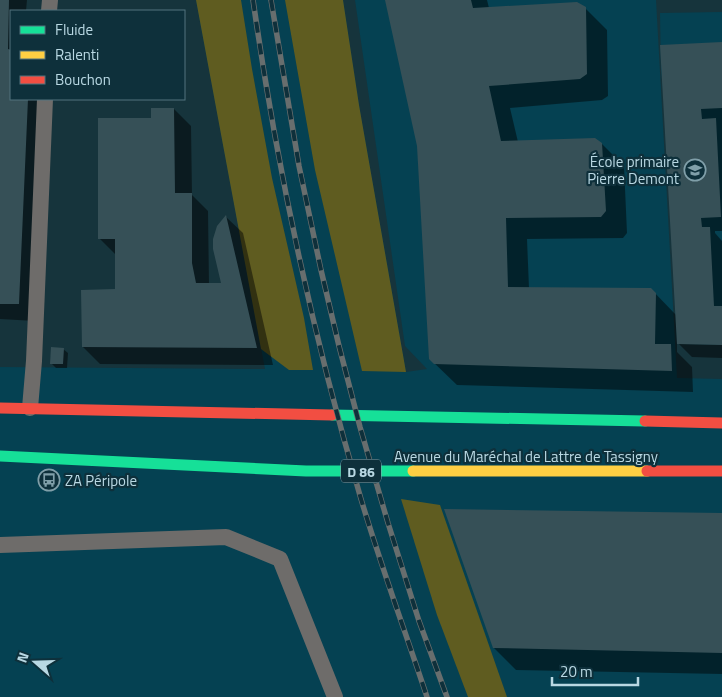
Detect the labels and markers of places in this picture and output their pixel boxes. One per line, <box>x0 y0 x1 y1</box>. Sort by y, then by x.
place label: École primaire Pierre Demont <box>587 150 680 190</box>
school or university icon: École primaire Pierre Demont <box>683 158 707 182</box>
bus stop icon: ZA Péripole <box>37 468 61 492</box>
place label: ZA Péripole <box>65 469 137 492</box>

